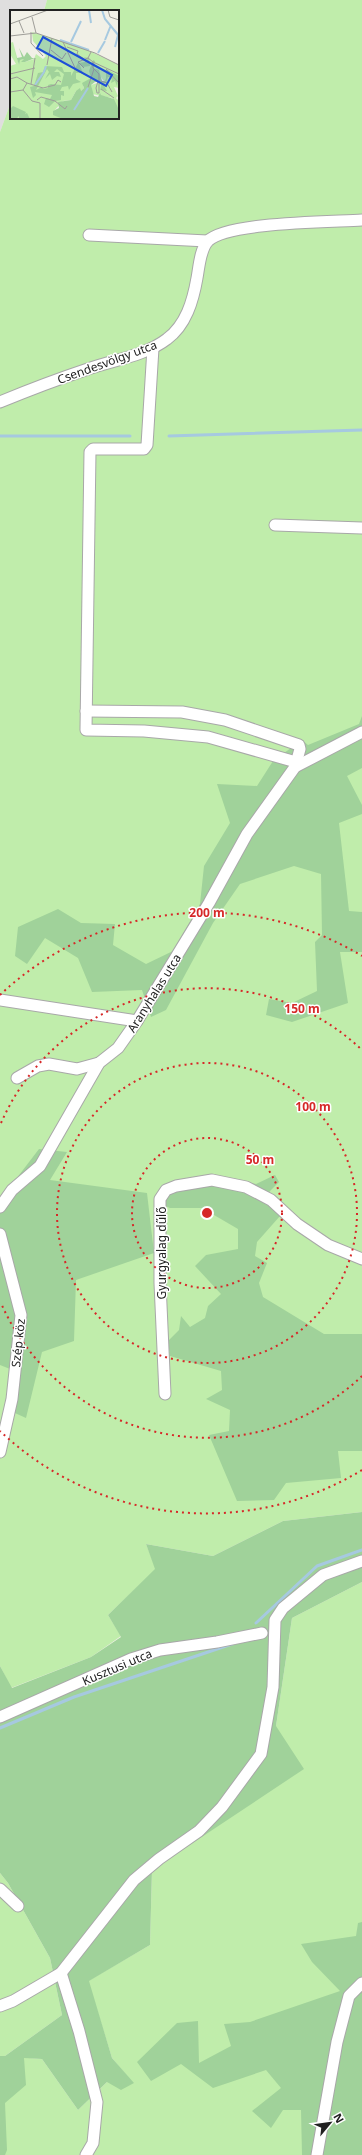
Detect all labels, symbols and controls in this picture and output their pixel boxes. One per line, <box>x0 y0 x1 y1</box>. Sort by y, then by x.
inset map <box>10 10 119 119</box>
street label: Csendesvölgy utca <box>55 336 159 388</box>
text: 200 m <box>189 904 225 921</box>
street label: Aranyhalas utca <box>123 950 185 1036</box>
text: 150 m <box>284 1000 320 1017</box>
text: 100 m <box>295 1098 331 1115</box>
text: 50 m <box>246 1151 274 1168</box>
centre of rings <box>200 1206 214 1220</box>
street label: Gyurgyalag dűlő <box>153 1207 170 1299</box>
street label: Szép köz <box>7 1318 29 1368</box>
street label: Kusztusi utca <box>80 1645 154 1689</box>
north arrow <box>310 2103 350 2143</box>
text: N <box>330 2110 348 2125</box>

